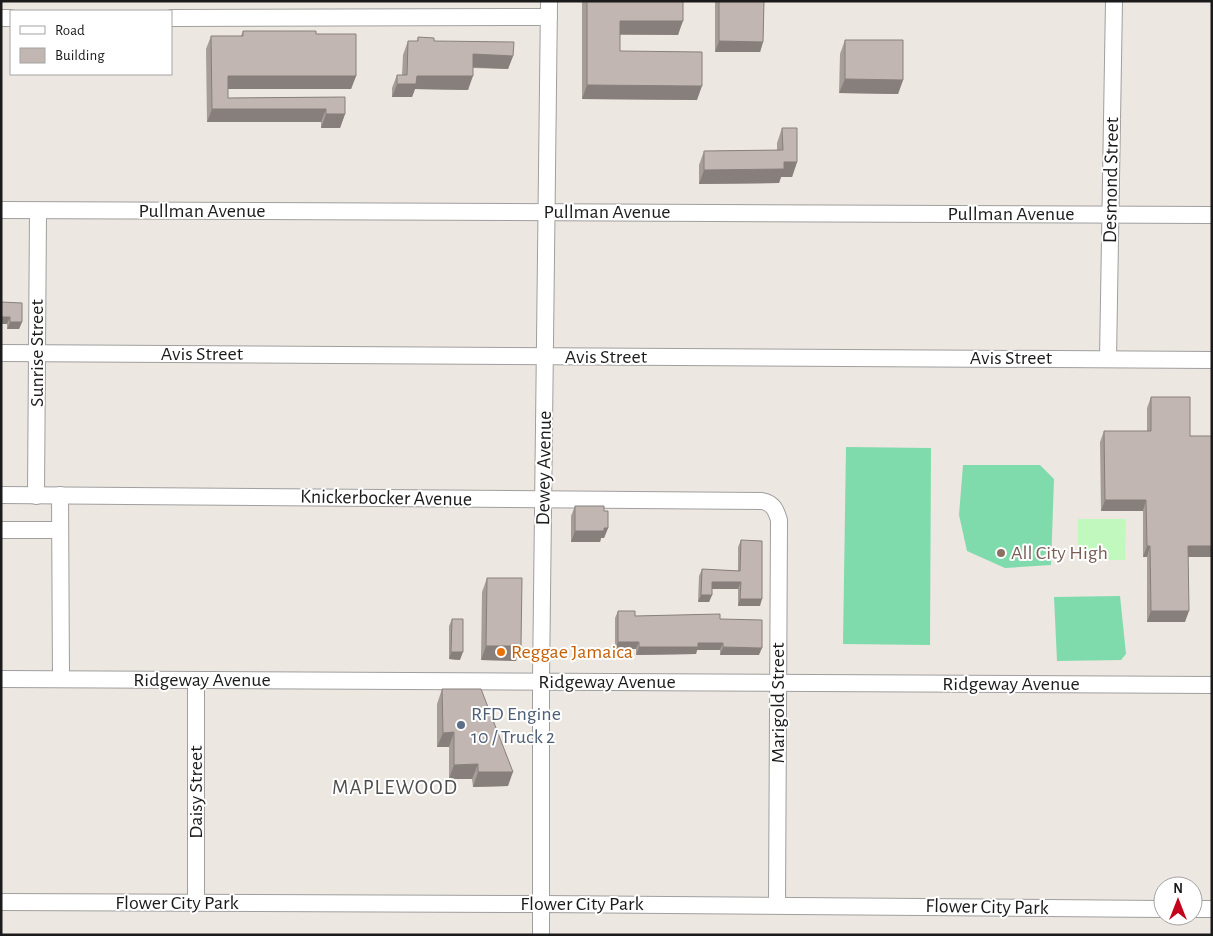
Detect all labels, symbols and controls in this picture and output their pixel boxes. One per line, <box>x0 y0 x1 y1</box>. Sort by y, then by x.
legend <box>10 10 172 75</box>
text: Road <box>55 23 85 38</box>
text: Building <box>55 48 105 63</box>
street label: Desmond Street <box>1100 116 1122 243</box>
street label: Pullman Avenue <box>138 201 266 221</box>
street label: Pullman Avenue <box>543 202 671 222</box>
street label: Pullman Avenue <box>947 204 1075 224</box>
street label: Sunrise Street <box>27 298 47 407</box>
street label: Avis Street <box>161 344 244 364</box>
street label: Avis Street <box>565 347 648 367</box>
street label: Avis Street <box>970 348 1053 368</box>
street label: Dewey Avenue <box>533 410 555 526</box>
street label: Knickerbocker Avenue <box>300 487 472 509</box>
place label: All City High <box>1011 543 1108 563</box>
marker: All City High <box>995 547 1007 559</box>
place label: Reggae Jamaica <box>511 642 633 662</box>
street label: Marigold Street <box>768 642 788 764</box>
marker: Reggae Jamaica <box>495 646 507 658</box>
street label: Ridgeway Avenue <box>133 670 271 690</box>
street label: Ridgeway Avenue <box>538 672 676 692</box>
street label: Ridgeway Avenue <box>942 674 1080 694</box>
place label: RFD Engine 10 / Truck 2 <box>471 704 561 747</box>
marker: RFD Engine 10 / Truck 2 <box>455 719 467 731</box>
street label: Daisy Street <box>186 745 206 839</box>
district label: MAPLEWOOD <box>332 777 458 798</box>
north arrow <box>1153 876 1203 926</box>
text: N <box>1173 882 1183 896</box>
street label: Flower City Park <box>115 893 239 913</box>
street label: Flower City Park <box>520 894 644 914</box>
street label: Flower City Park <box>925 896 1049 918</box>

